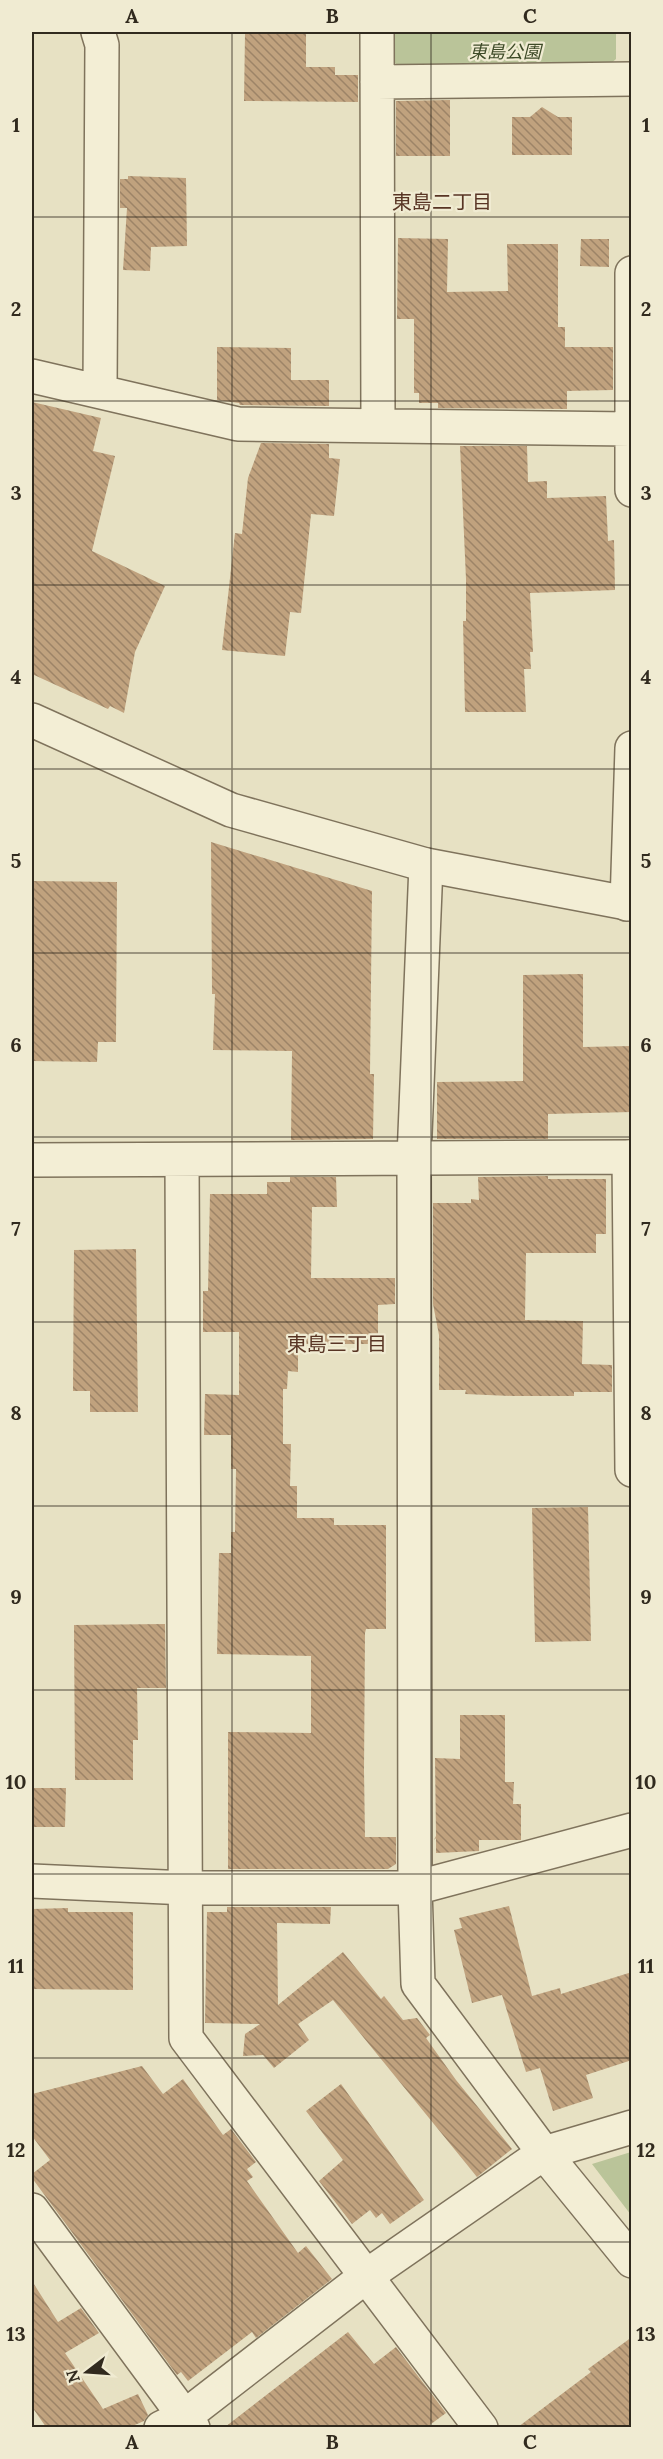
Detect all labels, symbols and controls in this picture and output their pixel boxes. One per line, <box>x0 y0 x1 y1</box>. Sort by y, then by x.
text: A <box>125 3 139 28</box>
text: B <box>325 3 339 28</box>
text: C <box>523 3 537 28</box>
park label: 東島公園 <box>469 40 544 63</box>
text: 1 <box>12 112 20 137</box>
text: 1 <box>642 112 650 137</box>
district label: 東島二丁目 <box>392 189 492 214</box>
text: 2 <box>11 296 21 321</box>
text: 2 <box>641 296 651 321</box>
text: 3 <box>10 480 22 505</box>
text: 3 <box>640 480 652 505</box>
text: 4 <box>11 664 22 689</box>
text: 4 <box>641 664 652 689</box>
text: 5 <box>11 848 22 873</box>
text: 5 <box>641 848 652 873</box>
text: 6 <box>10 1032 22 1057</box>
text: 6 <box>640 1032 652 1057</box>
text: 7 <box>11 1216 21 1241</box>
text: 7 <box>641 1216 651 1241</box>
district label: 東島三丁目 <box>287 1331 387 1356</box>
text: 8 <box>10 1400 22 1425</box>
text: 8 <box>640 1400 652 1425</box>
text: 9 <box>10 1584 22 1609</box>
text: 9 <box>640 1584 652 1609</box>
text: 10 <box>6 1769 26 1794</box>
text: 10 <box>636 1769 656 1794</box>
text: 11 <box>8 1953 24 1978</box>
text: 11 <box>638 1953 654 1978</box>
text: 12 <box>7 2137 25 2162</box>
text: 12 <box>637 2137 655 2162</box>
text: 13 <box>6 2321 26 2346</box>
text: 13 <box>636 2321 656 2346</box>
north arrow <box>57 2342 117 2402</box>
text: N <box>61 2368 84 2385</box>
text: A <box>125 2429 139 2454</box>
text: B <box>325 2429 339 2454</box>
text: C <box>523 2429 537 2454</box>

